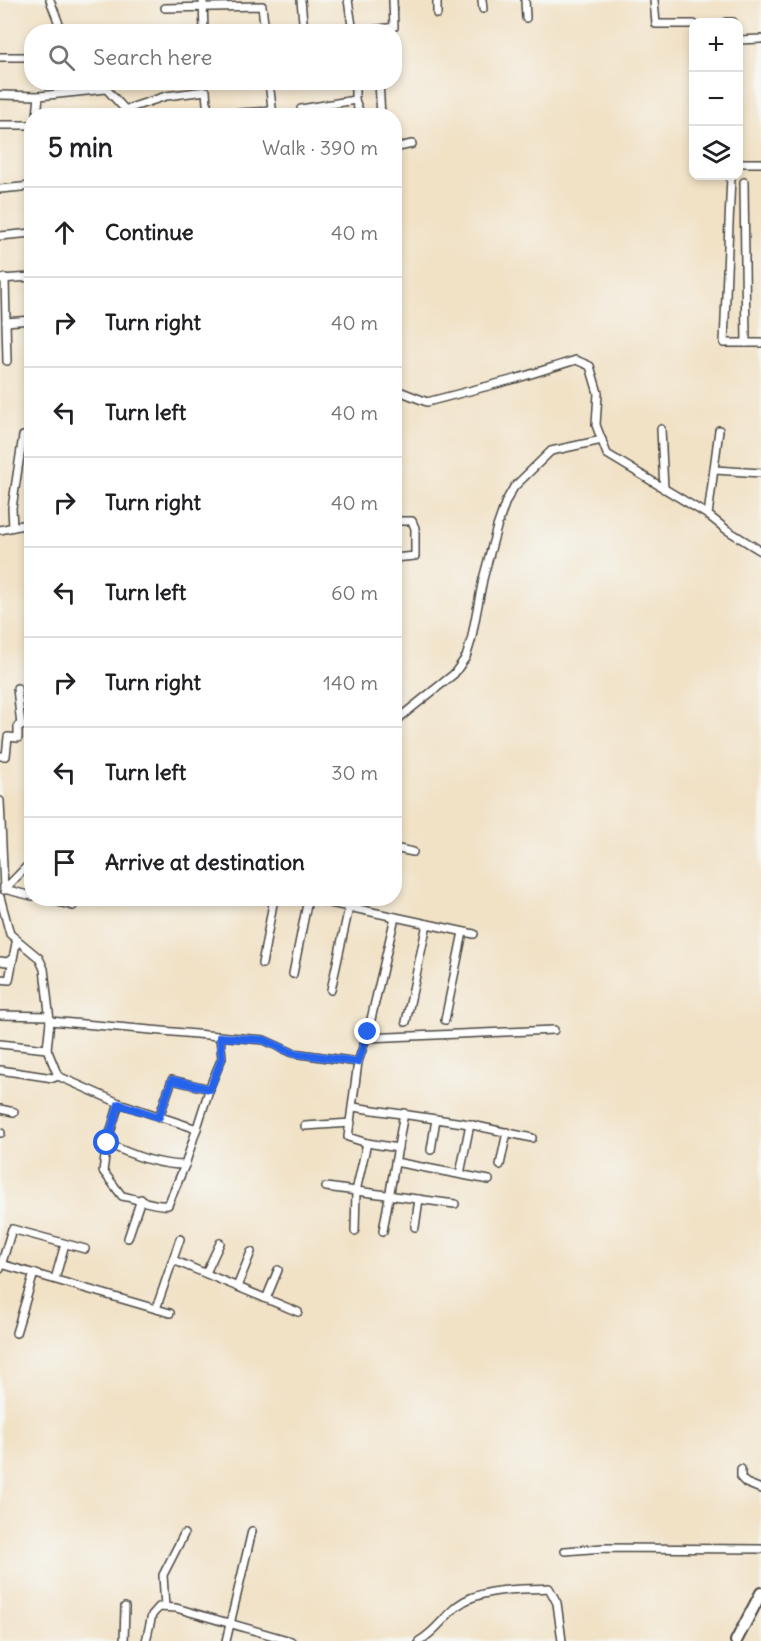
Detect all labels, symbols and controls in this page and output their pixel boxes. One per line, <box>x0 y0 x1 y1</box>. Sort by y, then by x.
map controls <box>689 18 743 180</box>
button: + <box>689 18 743 72</box>
search box <box>24 24 402 90</box>
icon: search <box>45 41 78 74</box>
text: Search here <box>93 43 212 71</box>
button: − <box>689 72 743 126</box>
button: layers <box>689 126 743 180</box>
text: 5 min <box>48 131 113 164</box>
text: Walk · 390 m <box>262 135 378 160</box>
icon: ahead <box>48 216 81 249</box>
text: Continue <box>105 218 194 246</box>
text: 40 m <box>331 220 378 245</box>
icon: right <box>48 306 81 339</box>
text: Turn right <box>105 308 201 336</box>
text: 40 m <box>331 310 378 335</box>
icon: left <box>48 396 81 429</box>
text: Turn left <box>105 398 186 426</box>
text: 40 m <box>331 400 378 425</box>
icon: right <box>48 486 81 519</box>
text: Turn right <box>105 488 201 516</box>
text: 40 m <box>331 490 378 515</box>
icon: left <box>48 576 81 609</box>
text: Turn left <box>105 578 186 606</box>
text: 60 m <box>331 580 378 605</box>
icon: right <box>48 666 81 699</box>
text: Turn right <box>105 668 201 696</box>
text: 140 m <box>323 670 378 695</box>
icon: left <box>48 756 81 789</box>
text: Turn left <box>105 758 186 786</box>
text: 30 m <box>331 760 378 785</box>
icon: arrive <box>48 846 81 879</box>
text: Arrive at destination <box>105 848 305 876</box>
route end <box>354 1018 380 1044</box>
route start <box>93 1129 119 1155</box>

